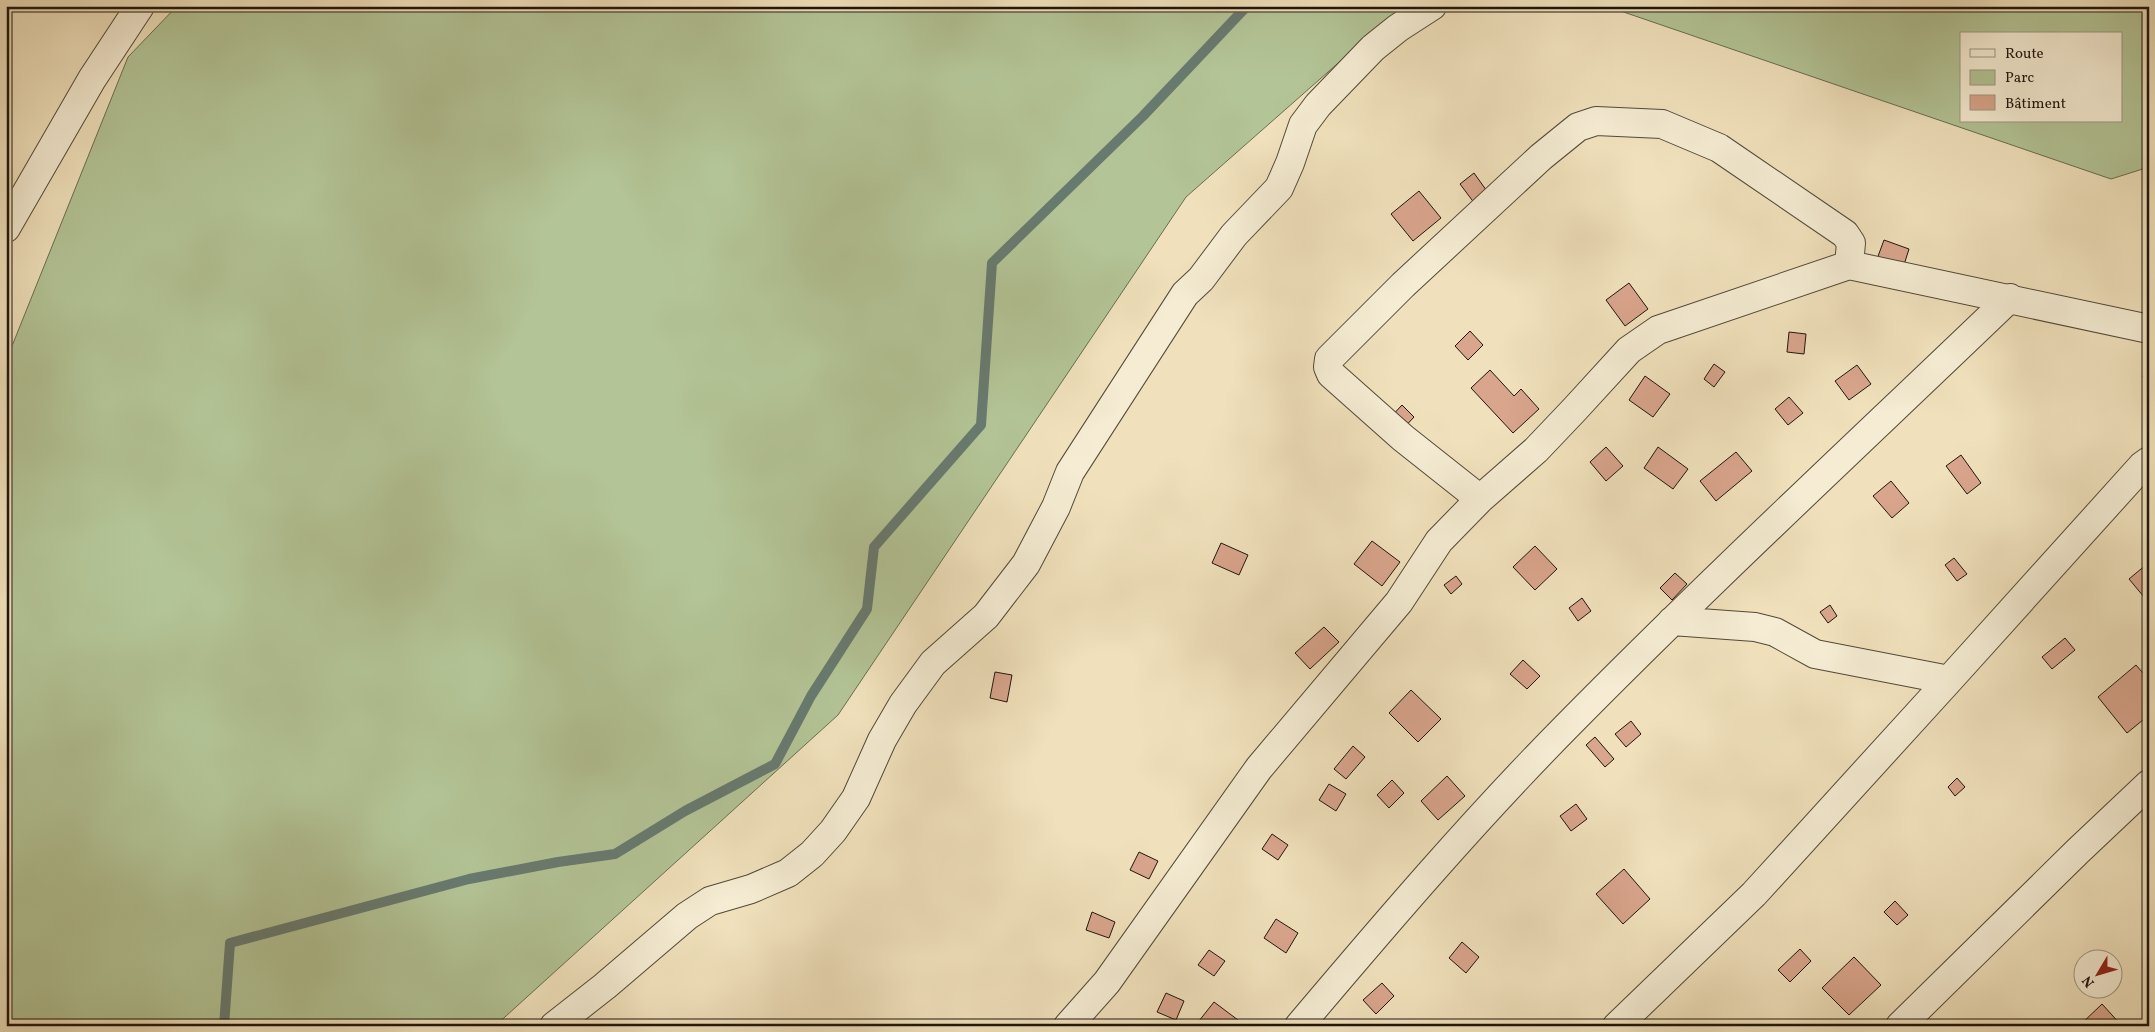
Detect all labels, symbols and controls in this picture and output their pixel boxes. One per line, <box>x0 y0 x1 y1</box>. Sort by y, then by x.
legend <box>1960 32 2122 122</box>
text: Route <box>2005 44 2044 65</box>
text: Parc <box>2005 68 2034 89</box>
text: Bâtiment <box>2005 94 2066 115</box>
north arrow <box>2072 950 2122 1000</box>
text: N <box>2078 971 2100 991</box>

